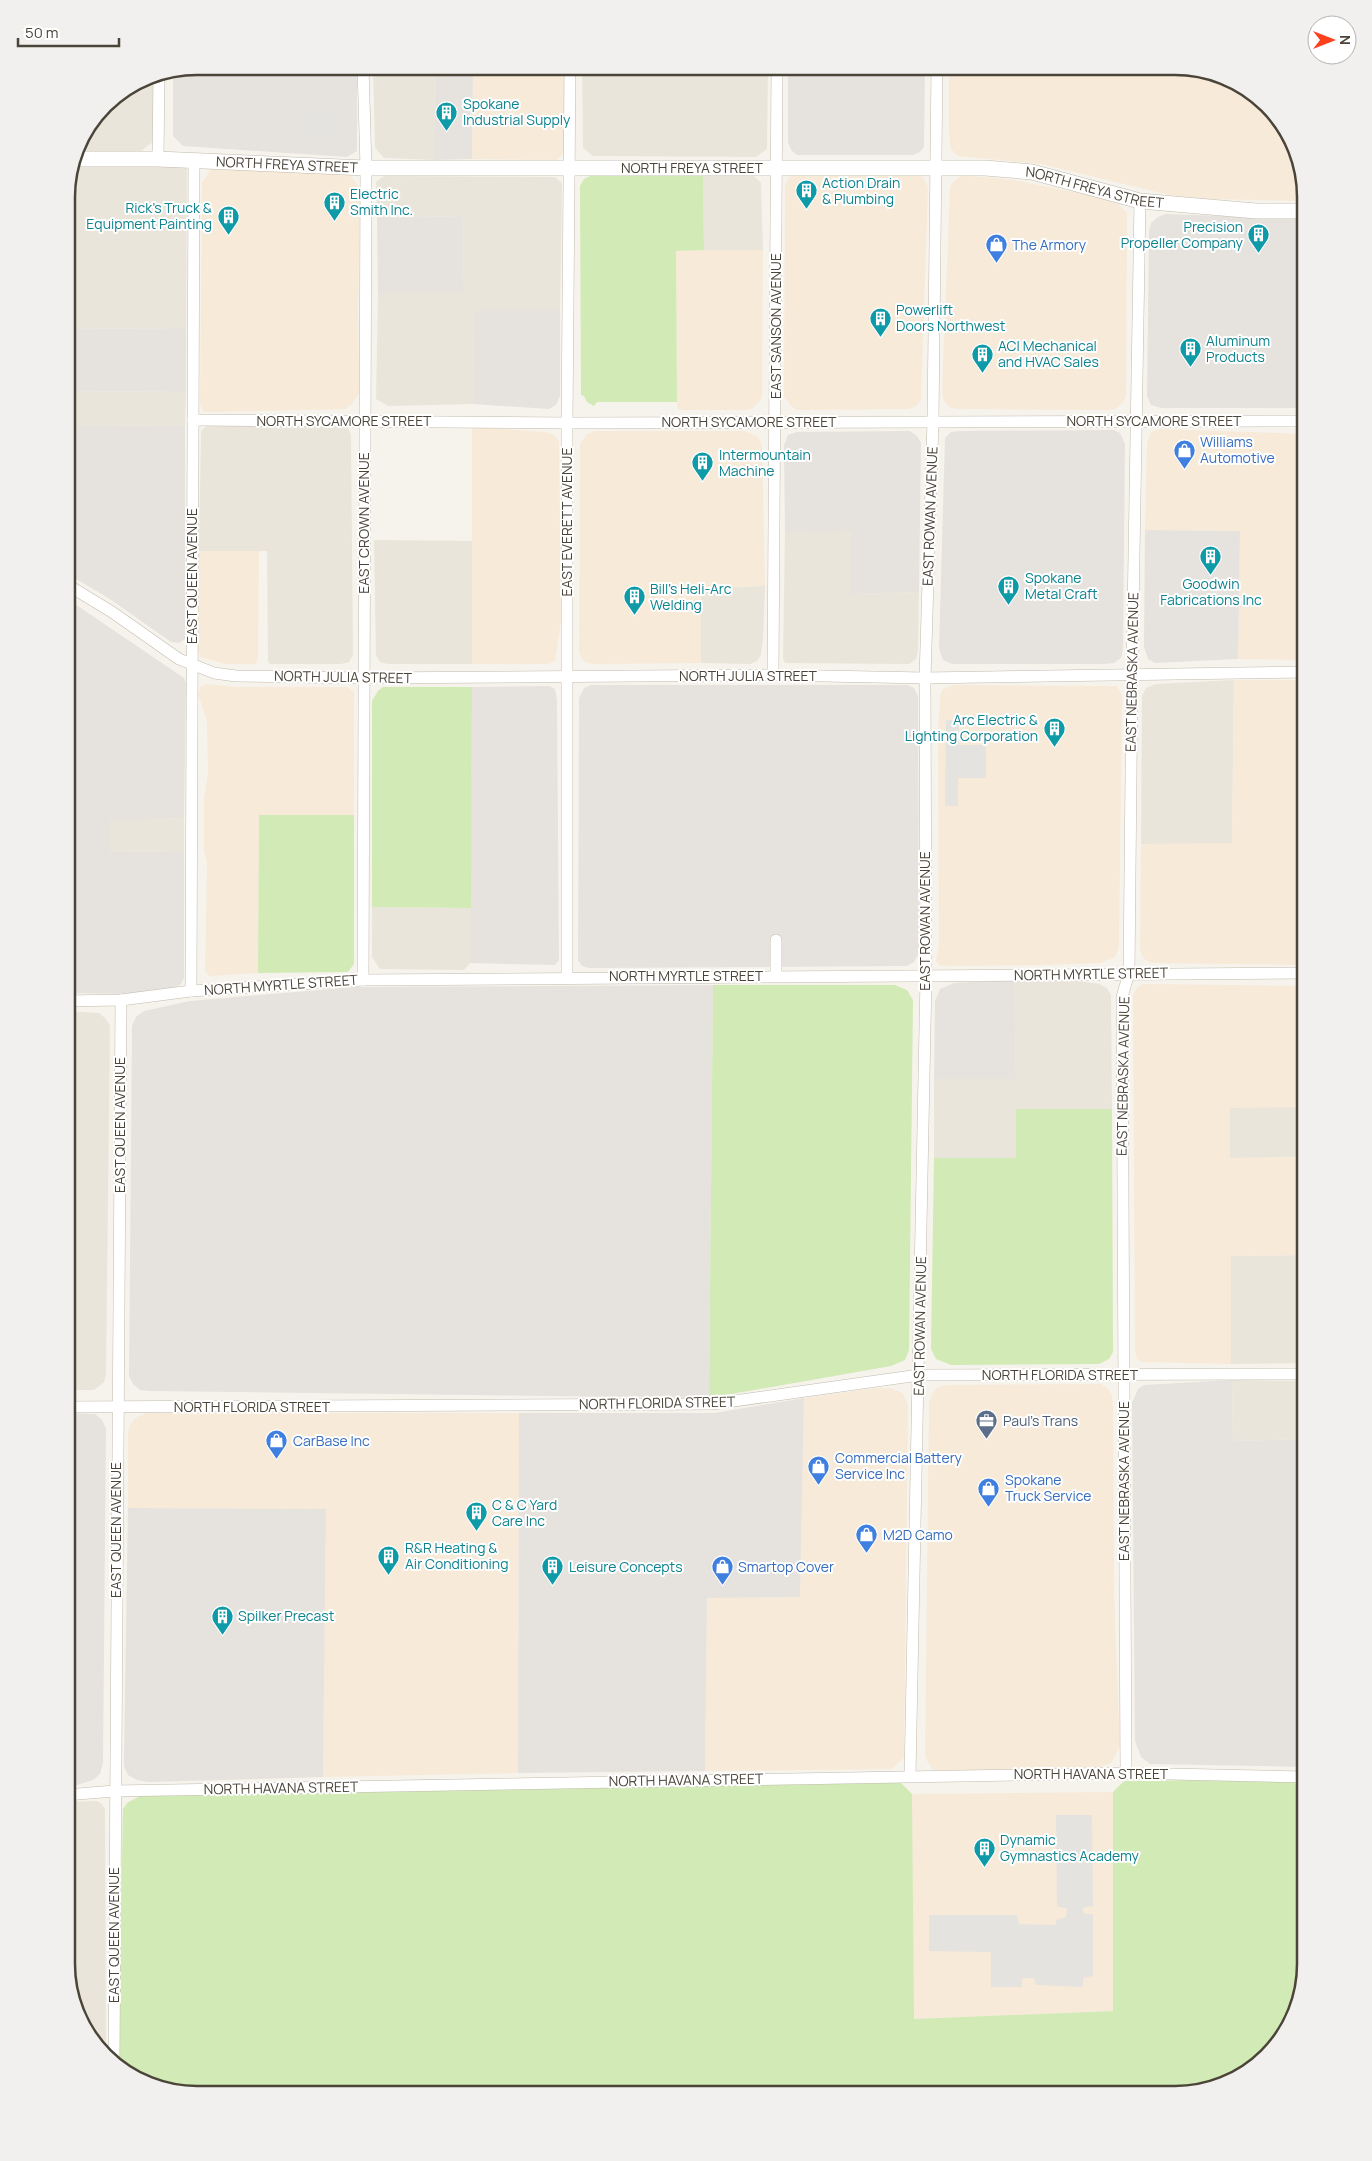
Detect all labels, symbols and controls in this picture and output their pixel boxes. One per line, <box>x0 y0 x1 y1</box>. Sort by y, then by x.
scale bar <box>18 15 119 47</box>
north arrow <box>1307 15 1357 65</box>
text: 50 m <box>25 22 59 43</box>
text: N <box>1336 35 1355 45</box>
place label: Spokane Industrial Supply <box>463 94 571 129</box>
building icon: Spokane Industrial Supply <box>435 100 459 131</box>
street label: NORTH FREYA STREET <box>216 152 359 177</box>
street label: NORTH FREYA STREET <box>621 158 763 177</box>
street label: NORTH FREYA STREET <box>1025 162 1165 212</box>
place label: Action Drain & Plumbing <box>822 173 900 208</box>
building icon: Action Drain & Plumbing <box>794 179 818 210</box>
place label: Electric Smith Inc. <box>350 184 413 219</box>
building icon: Electric Smith Inc. <box>322 190 346 221</box>
place label: Rick's Truck & Equipment Painting <box>86 198 212 233</box>
building icon: Rick's Truck & Equipment Painting <box>216 204 240 235</box>
place label: Precision Propeller Company <box>1121 217 1244 252</box>
building icon: Precision Propeller Company <box>1247 223 1271 254</box>
shop icon: The Armory <box>984 233 1008 264</box>
place label: The Armory <box>1012 235 1087 254</box>
street label: EAST SANSON AVENUE <box>766 253 785 399</box>
place label: Powerlift Doors Northwest <box>896 300 1006 335</box>
building icon: Powerlift Doors Northwest <box>868 306 892 337</box>
place label: Aluminum Products <box>1206 331 1270 366</box>
place label: ACI Mechanical and HVAC Sales <box>998 336 1099 371</box>
building icon: Aluminum Products <box>1178 337 1202 368</box>
building icon: ACI Mechanical and HVAC Sales <box>970 342 994 373</box>
street label: NORTH SYCAMORE STREET <box>257 411 432 430</box>
street label: NORTH SYCAMORE STREET <box>1067 411 1242 430</box>
street label: NORTH SYCAMORE STREET <box>662 412 837 431</box>
place label: Williams Automotive <box>1200 432 1275 467</box>
shop icon: Williams Automotive <box>1172 438 1196 469</box>
place label: Intermountain Machine <box>719 445 811 480</box>
street label: EAST ROWAN AVENUE <box>918 446 941 586</box>
street label: EAST EVERETT AVENUE <box>557 448 576 596</box>
building icon: Intermountain Machine <box>691 451 715 482</box>
street label: EAST CROWN AVENUE <box>354 452 373 594</box>
street label: EAST QUEEN AVENUE <box>182 508 201 644</box>
building icon: Goodwin Fabrications Inc <box>1199 544 1223 575</box>
place label: Spokane Metal Craft <box>1025 568 1098 603</box>
building icon: Spokane Metal Craft <box>997 574 1021 605</box>
place label: Goodwin Fabrications Inc <box>1160 574 1262 609</box>
place label: Bill's Heli-Arc Welding <box>650 579 732 614</box>
building icon: Bill's Heli-Arc Welding <box>622 585 646 616</box>
street label: EAST NEBRASKA AVENUE <box>1121 592 1142 752</box>
street label: NORTH JULIA STREET <box>274 666 413 687</box>
street label: NORTH JULIA STREET <box>679 666 818 685</box>
place label: Arc Electric & Lighting Corporation <box>905 710 1038 745</box>
building icon: Arc Electric & Lighting Corporation <box>1042 716 1066 747</box>
street label: EAST ROWAN AVENUE <box>915 851 934 991</box>
street label: NORTH MYRTLE STREET <box>1014 963 1169 984</box>
street label: NORTH MYRTLE STREET <box>609 966 764 985</box>
street label: NORTH MYRTLE STREET <box>203 970 359 999</box>
street label: EAST NEBRASKA AVENUE <box>1112 996 1133 1156</box>
street label: EAST QUEEN AVENUE <box>110 1057 129 1193</box>
street label: EAST ROWAN AVENUE <box>909 1256 930 1396</box>
street label: NORTH FLORIDA STREET <box>982 1365 1139 1384</box>
street label: NORTH FLORIDA STREET <box>579 1392 736 1413</box>
street label: NORTH FLORIDA STREET <box>174 1397 331 1416</box>
street label: EAST NEBRASKA AVENUE <box>1114 1401 1133 1561</box>
office icon: Paul's Trans <box>975 1409 999 1440</box>
place label: Paul's Trans <box>1003 1411 1078 1430</box>
shop icon: CarBase Inc <box>265 1429 289 1460</box>
place label: CarBase Inc <box>293 1431 370 1450</box>
place label: Commercial Battery Service Inc <box>835 1448 963 1483</box>
shop icon: Commercial Battery Service Inc <box>807 1454 831 1485</box>
street label: EAST QUEEN AVENUE <box>106 1462 125 1598</box>
place label: Spokane Truck Service <box>1005 1470 1091 1505</box>
shop icon: Spokane Truck Service <box>977 1476 1001 1507</box>
place label: C & C Yard Care Inc <box>492 1495 557 1530</box>
building icon: C & C Yard Care Inc <box>464 1501 488 1532</box>
shop icon: M2D Camo <box>855 1523 879 1554</box>
place label: M2D Camo <box>883 1525 953 1544</box>
place label: R&R Heating & Air Conditioning <box>405 1538 508 1573</box>
building icon: R&R Heating & Air Conditioning <box>377 1544 401 1575</box>
building icon: Leisure Concepts <box>541 1555 565 1586</box>
shop icon: Smartop Cover <box>710 1555 734 1586</box>
place label: Leisure Concepts <box>569 1557 682 1576</box>
place label: Smartop Cover <box>738 1557 834 1576</box>
building icon: Spilker Precast <box>210 1604 234 1635</box>
place label: Spilker Precast <box>238 1606 335 1625</box>
street label: NORTH HAVANA STREET <box>1014 1764 1169 1783</box>
street label: NORTH HAVANA STREET <box>609 1769 764 1790</box>
street label: NORTH HAVANA STREET <box>204 1777 359 1798</box>
place label: Dynamic Gymnastics Academy <box>1000 1830 1140 1865</box>
building icon: Dynamic Gymnastics Academy <box>972 1836 996 1867</box>
street label: EAST QUEEN AVENUE <box>104 1867 123 2003</box>

